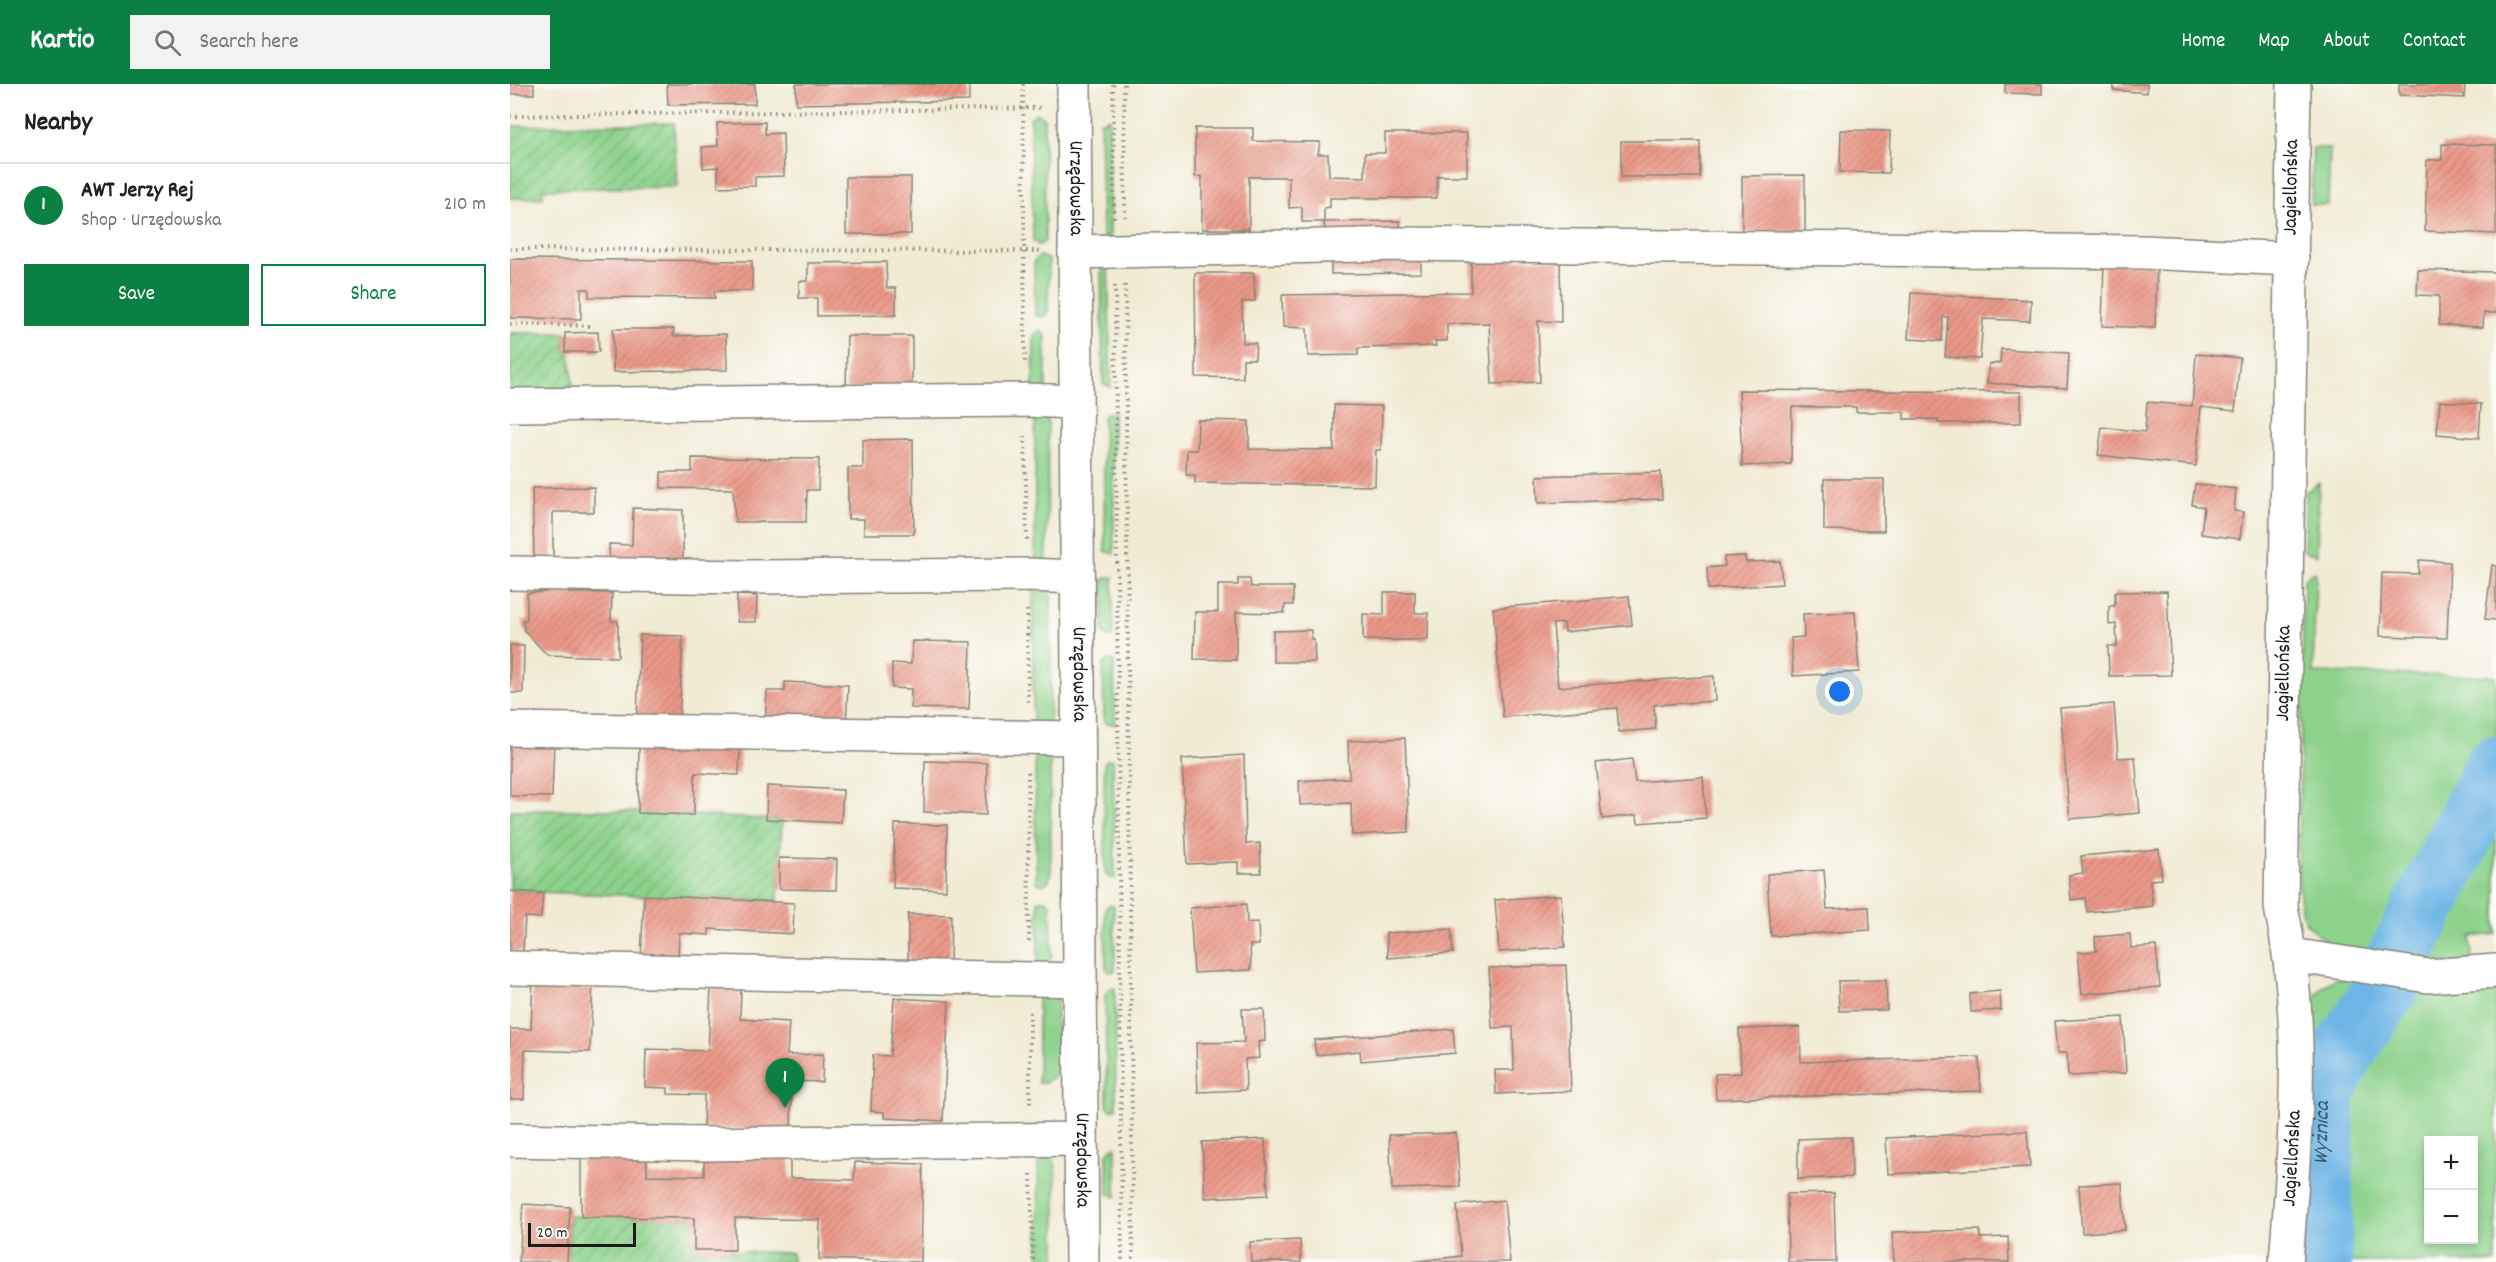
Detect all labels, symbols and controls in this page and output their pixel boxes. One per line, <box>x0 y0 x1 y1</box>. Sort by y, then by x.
search box <box>130 15 550 69</box>
text: Kartio <box>30 22 94 62</box>
icon: search <box>151 26 184 59</box>
text: Search here <box>199 27 299 58</box>
text: Home <box>2181 27 2225 57</box>
text: Map <box>2258 27 2290 57</box>
text: About <box>2323 27 2370 57</box>
text: Contact <box>2403 27 2466 57</box>
text: Nearby <box>24 105 92 142</box>
street label: Jagiellońska <box>2277 138 2308 236</box>
street label: Urzędowska <box>1059 140 1090 237</box>
text: AWT Jerzy Rej <box>81 176 194 207</box>
text: 1 <box>41 191 46 219</box>
text: 210 m <box>444 191 486 219</box>
text: Shop · Urzędowska <box>81 207 221 235</box>
button: Save <box>24 264 249 326</box>
button: Share <box>261 264 486 326</box>
street label: Jagiellońska <box>2269 624 2300 722</box>
street label: Urzędowska <box>1063 626 1093 723</box>
your location <box>1825 677 1854 706</box>
pin: 1 <box>766 1058 804 1108</box>
water label: Wyżnica <box>2306 1099 2338 1165</box>
street label: Jagiellońska <box>2275 1109 2311 1207</box>
street label: Urzędowska <box>1066 1112 1097 1209</box>
map controls <box>2424 1136 2478 1244</box>
button: + <box>2424 1136 2478 1190</box>
button: − <box>2424 1190 2478 1244</box>
scale bar <box>528 1220 636 1248</box>
text: 20 m <box>537 1222 567 1245</box>

